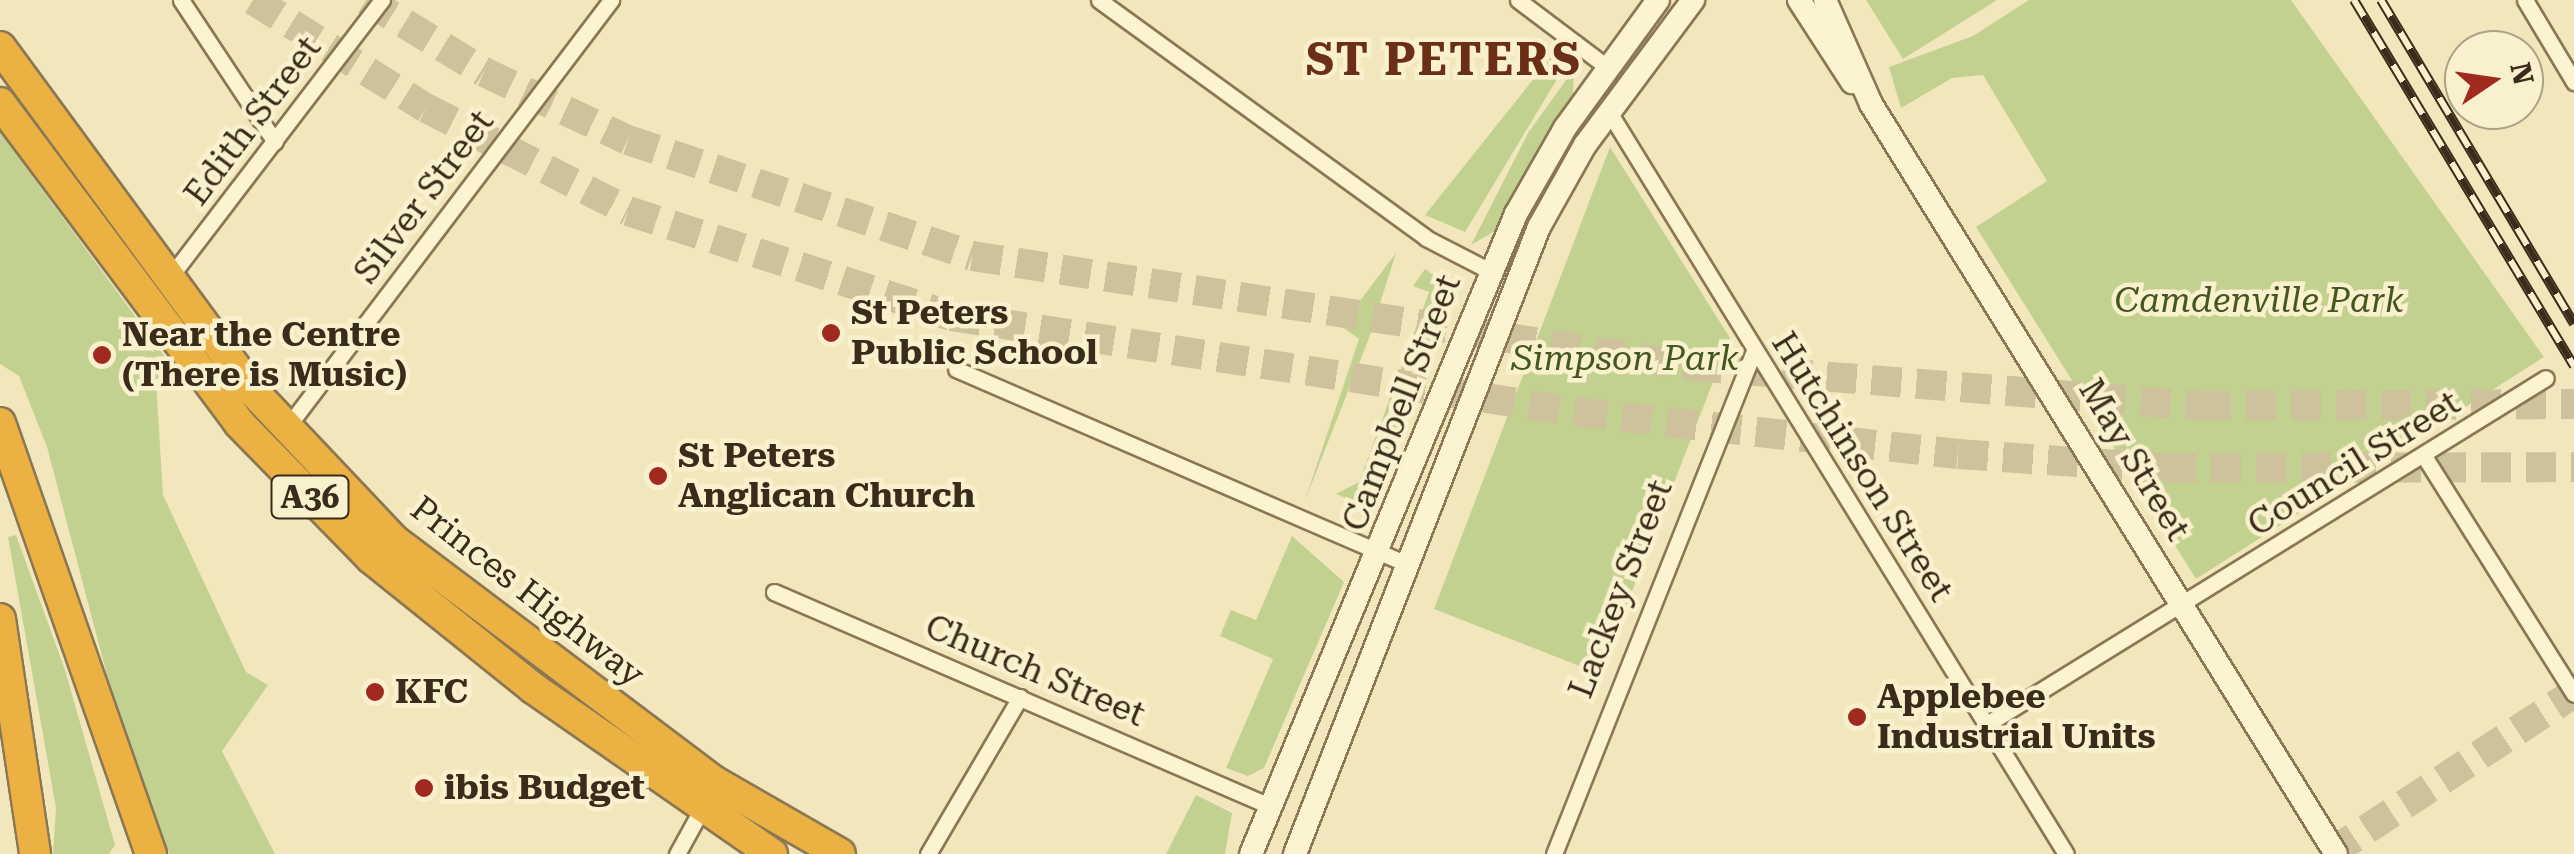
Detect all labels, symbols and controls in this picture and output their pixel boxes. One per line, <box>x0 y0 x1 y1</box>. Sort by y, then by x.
street label: Edith Street <box>176 28 330 214</box>
north arrow <box>2444 30 2544 130</box>
district label: ST PETERS <box>1306 33 1582 87</box>
text: N <box>2503 59 2540 88</box>
street label: Silver Street <box>345 102 503 292</box>
street label: Campbell Street <box>1334 269 1470 537</box>
park label: Camdenville Park <box>2114 280 2404 322</box>
place label: St Peters Public School <box>851 292 1098 374</box>
place label: Near the Centre (There is Music) <box>122 314 407 396</box>
marker: St Peters Public School <box>820 322 842 344</box>
street label: Hutchinson Street <box>1762 325 1962 609</box>
park label: Simpson Park <box>1511 338 1739 380</box>
marker: Near the Centre (There is Music) <box>91 344 113 366</box>
street label: May Street <box>2069 372 2199 548</box>
street label: Council Street <box>2240 382 2468 546</box>
place label: St Peters Anglican Church <box>678 435 975 517</box>
marker: St Peters Anglican Church <box>647 465 669 487</box>
road number: A36 <box>270 470 350 524</box>
street label: Lackey Street <box>1560 474 1682 704</box>
street label: Princes Highway <box>402 488 652 696</box>
street label: Church Street <box>919 606 1151 736</box>
place label: KFC <box>395 671 468 713</box>
place label: Applebee Industrial Units <box>1877 676 2155 758</box>
marker: KFC <box>364 681 386 703</box>
marker: Applebee Industrial Units <box>1846 706 1868 728</box>
place label: ibis Budget <box>444 767 645 809</box>
marker: ibis Budget <box>413 777 435 799</box>

